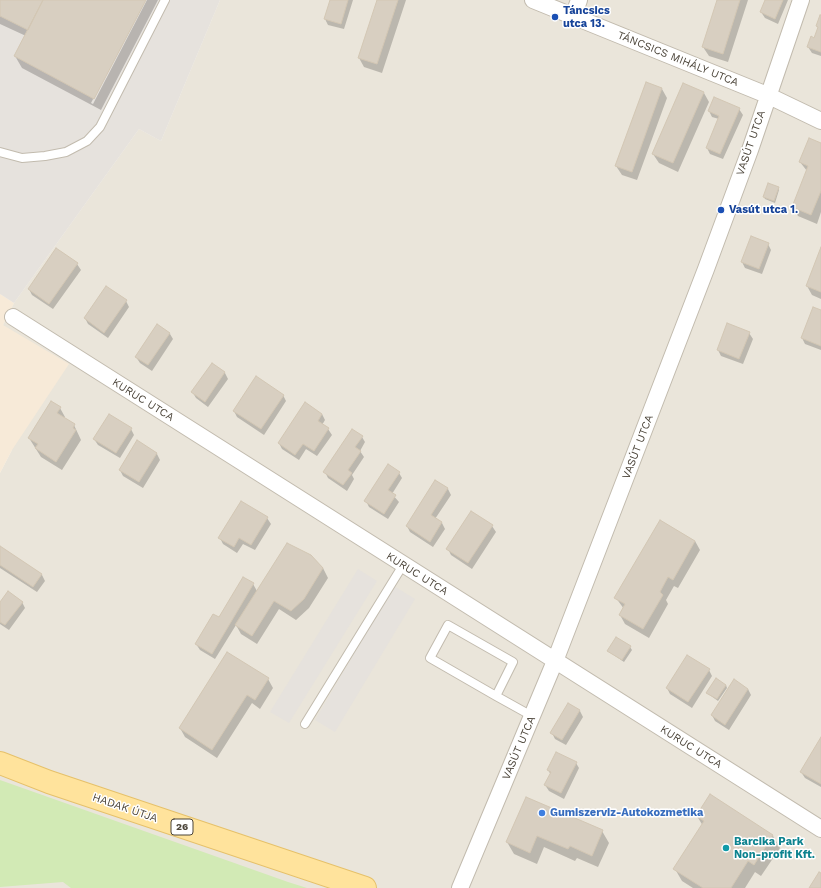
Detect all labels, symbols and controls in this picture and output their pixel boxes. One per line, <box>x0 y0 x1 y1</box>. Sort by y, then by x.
place label: Táncsics utca 13. <box>563 4 610 30</box>
marker: Táncsics utca 13. <box>550 12 560 22</box>
street label: TÁNCSICS MIHÁLY UTCA <box>615 29 741 89</box>
street label: VASÚT UTCA <box>734 109 768 177</box>
place label: Vasút utca 1. <box>729 203 798 217</box>
marker: Vasút utca 1. <box>716 205 726 215</box>
street label: KURUC UTCA <box>110 376 176 424</box>
street label: VASÚT UTCA <box>620 413 656 481</box>
street label: KURUC UTCA <box>384 550 450 598</box>
street label: VASÚT UTCA <box>500 714 538 782</box>
street label: KURUC UTCA <box>658 723 724 771</box>
street label: HADAK ÚTJA <box>91 791 159 825</box>
place label: Gumiszerviz-Autokozmetika <box>550 806 703 820</box>
marker: Gumiszerviz-Autokozmetika <box>537 808 547 818</box>
road number: 26 <box>171 819 193 835</box>
place label: Barcika Park Non-profit Kft. <box>734 835 815 861</box>
marker: Barcika Park Non-profit Kft. <box>721 843 731 853</box>

